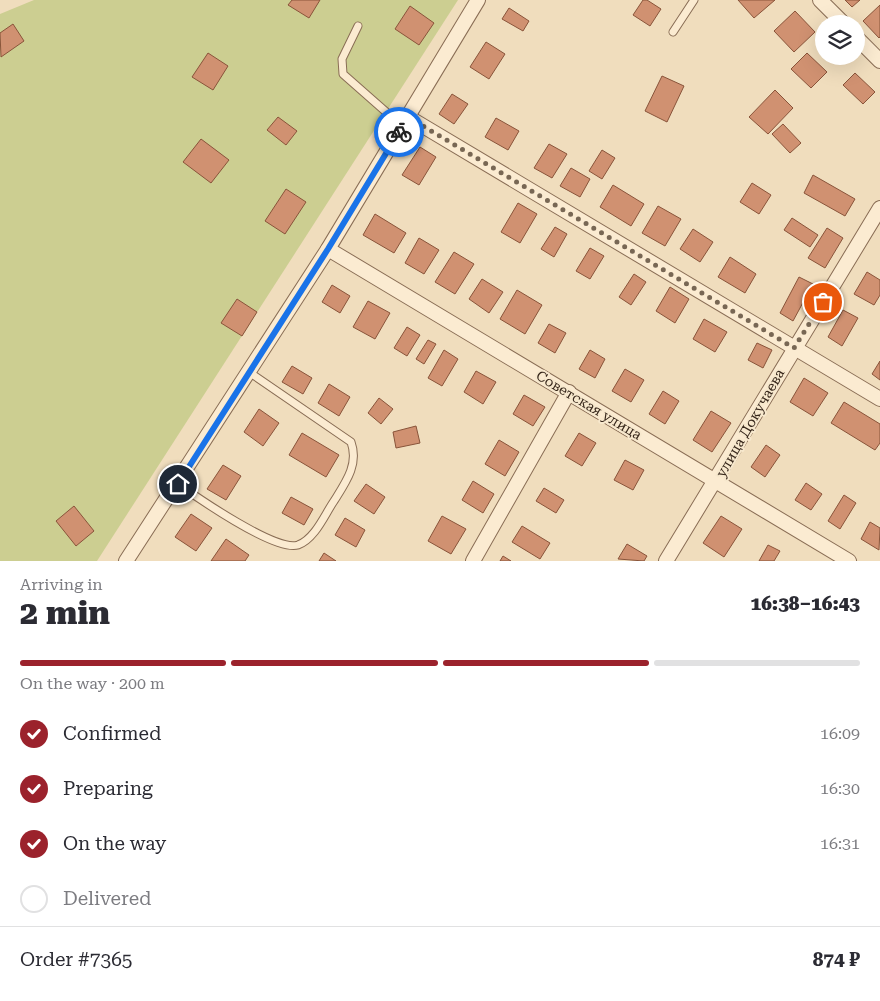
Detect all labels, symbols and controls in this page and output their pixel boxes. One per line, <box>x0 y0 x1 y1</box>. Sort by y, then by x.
map controls <box>815 15 865 65</box>
button: layers <box>815 15 865 65</box>
courier <box>374 107 424 157</box>
icon: bike <box>385 118 413 146</box>
pin <box>802 281 844 323</box>
icon: bag <box>809 288 837 316</box>
street label: улица Докучаева <box>712 366 788 480</box>
street label: Советская улица <box>533 367 645 443</box>
pin <box>157 463 199 505</box>
icon: home <box>164 470 192 498</box>
text: Arriving in <box>20 575 103 594</box>
text: 16:38–16:43 <box>751 592 860 615</box>
text: 2 min <box>20 594 110 632</box>
text: On the way · 200 m <box>20 674 165 693</box>
icon: check <box>20 720 48 748</box>
text: Confirmed <box>63 722 161 745</box>
text: 16:09 <box>820 724 860 743</box>
icon: check <box>20 775 48 803</box>
text: Preparing <box>63 777 153 800</box>
text: 16:30 <box>820 779 860 798</box>
icon: check <box>20 830 48 858</box>
text: On the way <box>63 832 166 855</box>
text: 16:31 <box>820 834 860 853</box>
text: Delivered <box>63 887 151 910</box>
text: Order #7365 <box>20 948 132 971</box>
text: 874 ₽ <box>813 948 860 971</box>

